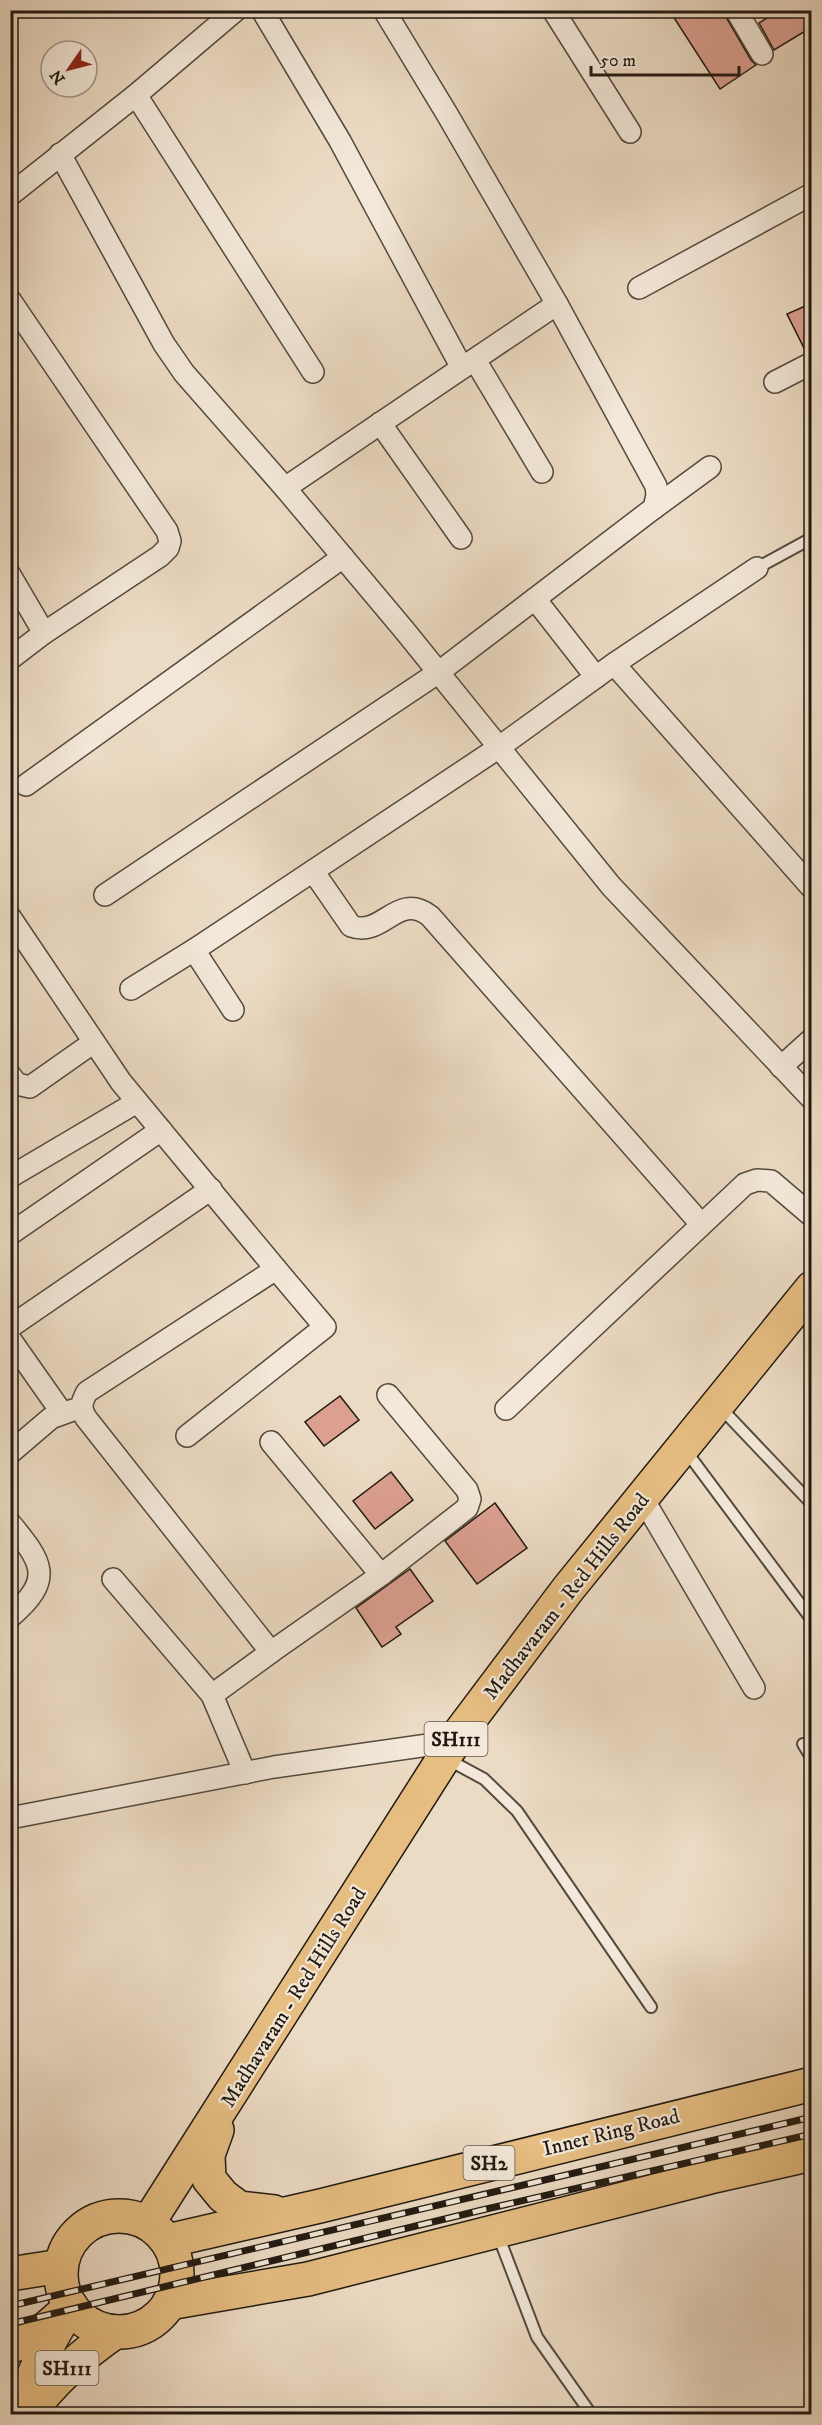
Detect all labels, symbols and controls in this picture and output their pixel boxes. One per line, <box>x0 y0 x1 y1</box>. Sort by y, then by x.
north arrow <box>39 39 99 99</box>
scale bar <box>591 39 740 77</box>
text: 50 m <box>600 50 636 72</box>
text: N <box>46 66 69 88</box>
street label: Madhavaram - Red Hills Road <box>478 1488 656 1705</box>
road number: SH111 <box>424 1722 488 1756</box>
street label: Madhavaram - Red Hills Road <box>215 1882 373 2112</box>
street label: Inner Ring Road <box>540 2103 683 2163</box>
road number: SH2 <box>464 2146 514 2180</box>
road number: SH111 <box>36 2351 98 2385</box>

